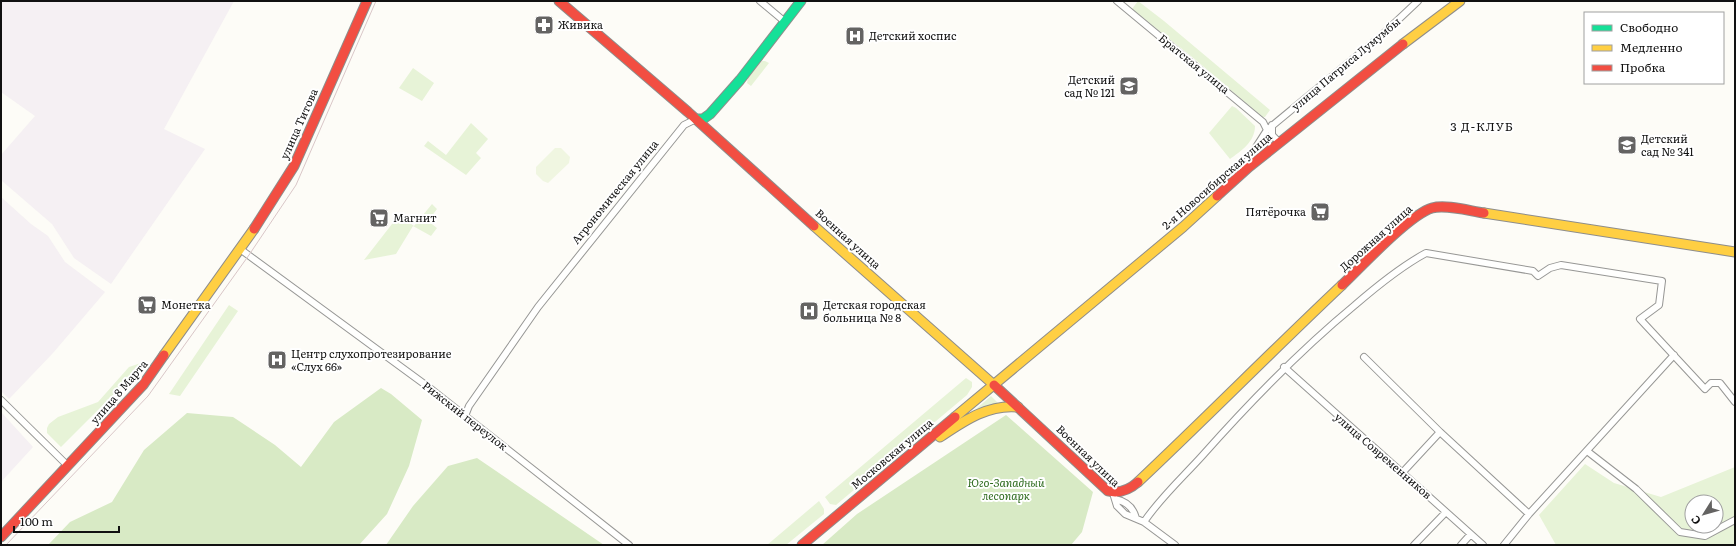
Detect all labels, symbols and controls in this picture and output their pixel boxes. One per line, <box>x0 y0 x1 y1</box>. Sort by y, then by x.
legend <box>1584 12 1724 84</box>
street label: улица Патриса Лумумбы <box>1287 13 1403 114</box>
pharmacy icon: Живика <box>533 14 555 36</box>
place label: Живика <box>558 16 603 32</box>
text: Свободно <box>1620 18 1678 36</box>
hospital icon: Детский хоспис <box>844 25 866 47</box>
place label: Детский хоспис <box>869 27 957 43</box>
street label: Братская улица <box>1156 30 1233 97</box>
text: Медленно <box>1620 38 1683 56</box>
text: Пробка <box>1620 58 1666 76</box>
place label: Детский сад № 121 <box>1064 71 1116 100</box>
school or university icon: Детский сад № 121 <box>1118 75 1140 97</box>
street label: улица Титова <box>275 86 321 162</box>
district label: 3 Д-КЛУБ <box>1450 117 1514 135</box>
street label: 2-я Новосибирская улица <box>1158 128 1275 232</box>
place label: Детский сад № 341 <box>1641 130 1694 159</box>
school or university icon: Детский сад № 341 <box>1616 134 1638 156</box>
street label: Агрономическая улица <box>567 136 661 247</box>
street label: Дорожная улица <box>1336 200 1415 274</box>
supermarket icon: Пятёрочка <box>1309 201 1331 223</box>
place label: Пятёрочка <box>1245 203 1306 219</box>
street label: Военная улица <box>813 205 885 272</box>
supermarket icon: Магнит <box>368 207 390 229</box>
place label: Магнит <box>393 209 437 225</box>
supermarket icon: Монетка <box>136 294 158 316</box>
place label: Монетка <box>161 296 211 312</box>
place label: Детская городская больница № 8 <box>823 296 926 325</box>
hospital icon: Детская городская больница № 8 <box>798 300 820 322</box>
place label: Центр слухопротезирование «Слух 66» <box>291 345 452 374</box>
hospital icon: Центр слухопротезирование «Слух 66» <box>266 349 288 371</box>
street label: улица 8 Марта <box>86 356 151 427</box>
street label: Рижский переулок <box>420 377 512 454</box>
street label: улица Современников <box>1332 408 1436 502</box>
street label: Московская улица <box>847 414 936 492</box>
street label: Военная улица <box>1053 421 1124 490</box>
park label: Юго-Западный лесопарк <box>968 474 1045 503</box>
north arrow <box>1684 494 1724 534</box>
scale bar <box>14 508 119 534</box>
text: 100 m <box>20 512 53 530</box>
text: С <box>1686 513 1704 529</box>

